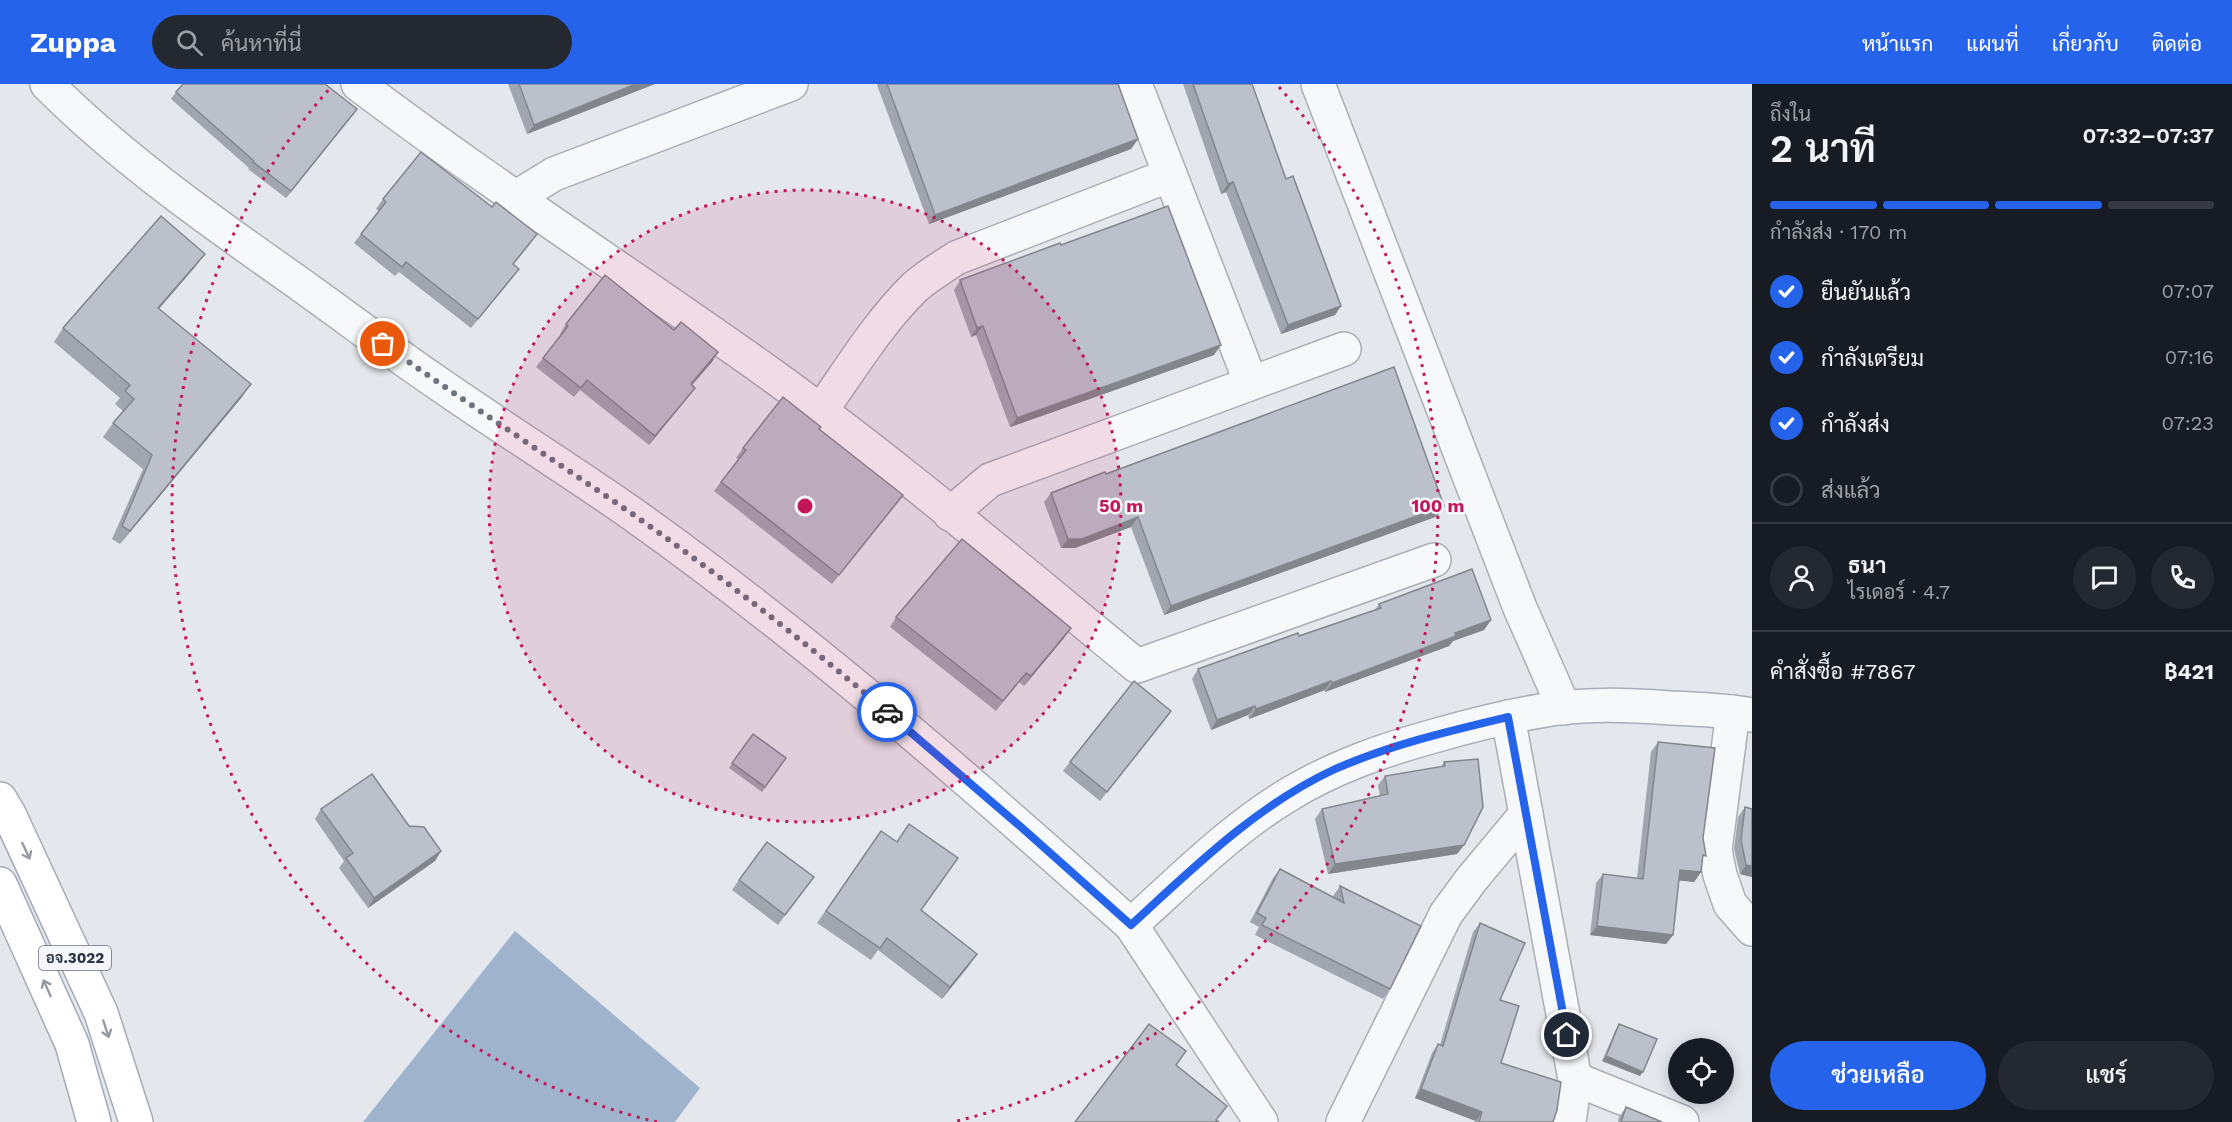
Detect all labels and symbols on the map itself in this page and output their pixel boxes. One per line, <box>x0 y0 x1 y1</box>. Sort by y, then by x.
pin <box>357 318 408 369</box>
text: 50 m <box>1099 495 1143 516</box>
text: 100 m <box>1411 495 1465 516</box>
centre of rings <box>795 496 815 516</box>
courier <box>857 682 917 742</box>
one-way arrow <box>21 842 33 860</box>
road number: อจ.3022 <box>39 946 111 970</box>
one-way arrow <box>40 979 51 997</box>
pin <box>1541 1009 1592 1060</box>
one-way arrow <box>101 1019 112 1038</box>

